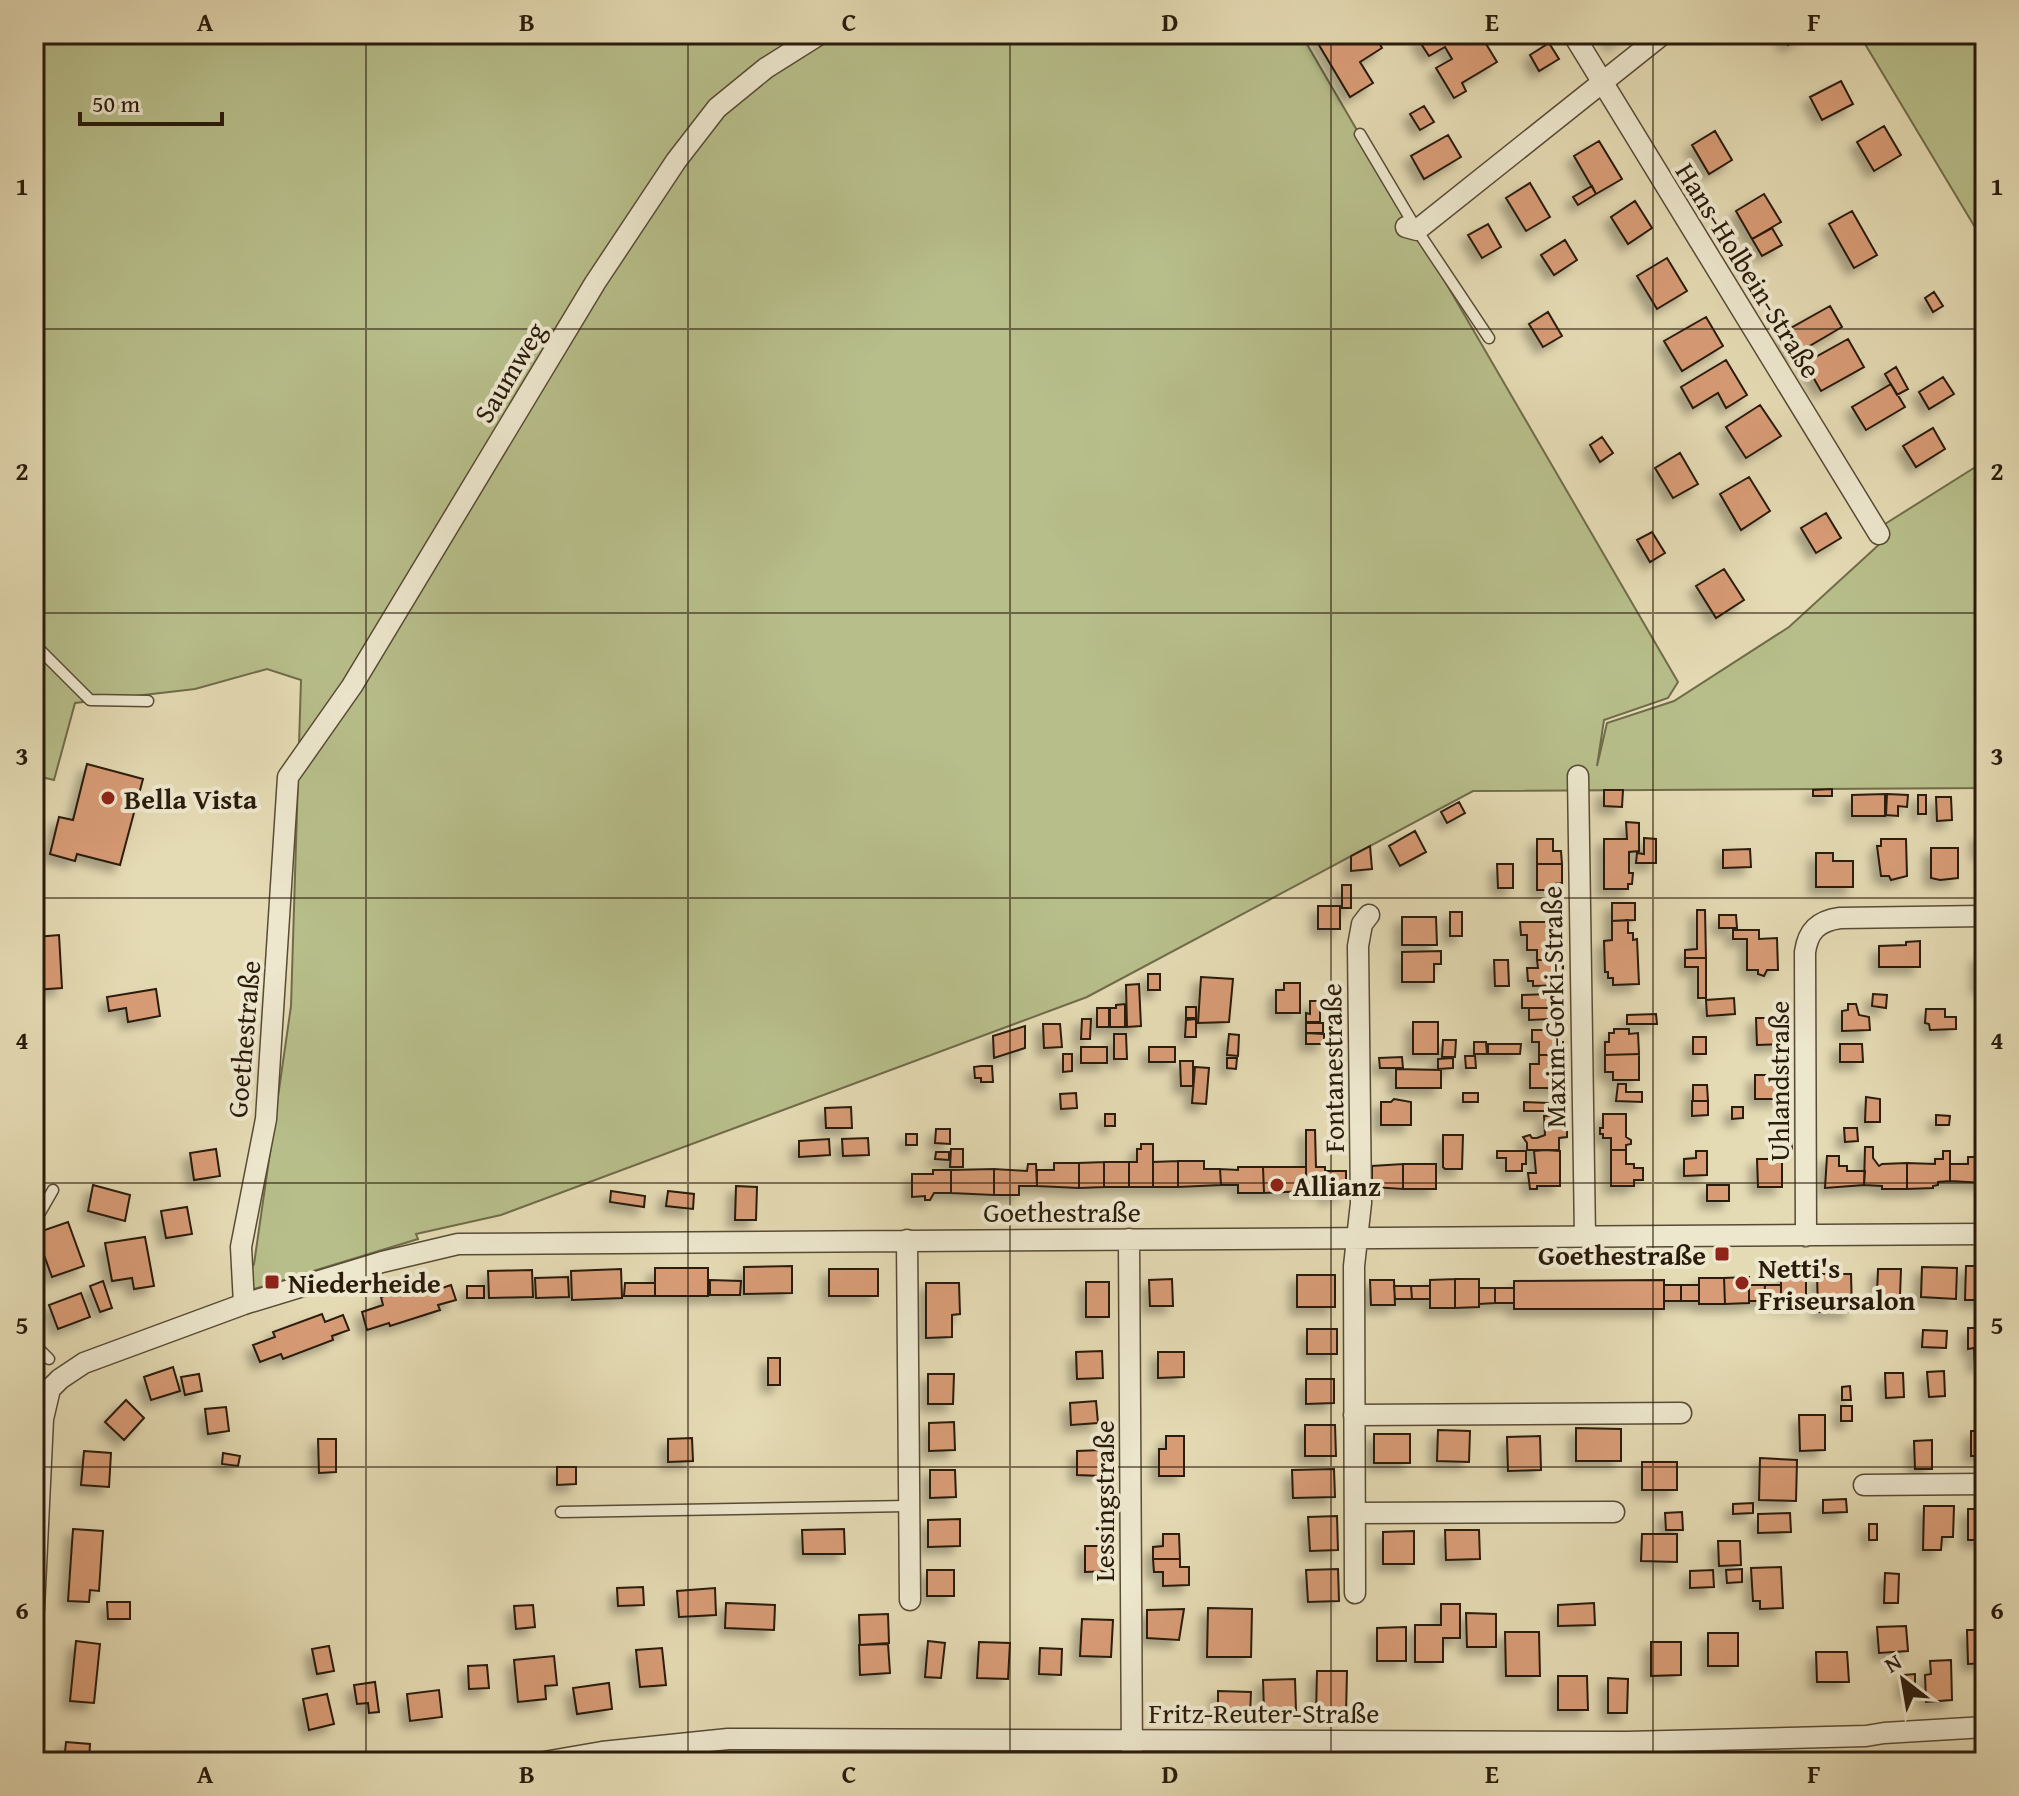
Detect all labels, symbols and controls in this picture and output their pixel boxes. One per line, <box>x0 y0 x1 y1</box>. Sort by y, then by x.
text: A <box>197 2 214 41</box>
text: B <box>519 2 535 41</box>
text: C <box>842 2 856 41</box>
text: D <box>1162 2 1178 41</box>
text: E <box>1485 2 1499 41</box>
text: F <box>1807 2 1821 41</box>
scale bar <box>80 76 222 126</box>
text: 50 m <box>92 86 140 121</box>
street label: Hans-Holbein-Straße <box>1666 154 1832 386</box>
text: 1 <box>15 166 29 205</box>
text: 1 <box>1990 166 2004 205</box>
street label: Saumweg <box>463 314 555 430</box>
text: 2 <box>15 451 29 490</box>
text: 2 <box>1990 451 2004 490</box>
text: 3 <box>15 736 29 775</box>
text: 3 <box>1990 736 2004 775</box>
place label: Bella Vista <box>124 778 258 819</box>
marker: Bella Vista <box>99 789 117 807</box>
street label: Maxim-Gorki-Straße <box>1530 885 1576 1129</box>
street label: Goethestraße <box>216 959 270 1119</box>
street label: Fontanestraße <box>1310 983 1354 1153</box>
street label: Uhlandstraße <box>1758 1001 1799 1162</box>
text: 4 <box>15 1020 29 1059</box>
text: 4 <box>1990 1020 2004 1059</box>
place label: Allianz <box>1293 1165 1381 1206</box>
marker: Allianz <box>1268 1176 1286 1194</box>
street label: Goethestraße <box>983 1191 1141 1232</box>
place label: Goethestraße <box>1538 1234 1706 1275</box>
marker: Goethestraße <box>1713 1245 1731 1263</box>
place label: Netti's Friseursalon <box>1758 1247 1916 1320</box>
place label: Niederheide <box>288 1262 441 1303</box>
marker: Niederheide <box>263 1273 281 1291</box>
marker: Netti's Friseursalon <box>1733 1274 1751 1292</box>
text: 5 <box>15 1305 29 1344</box>
text: 5 <box>1990 1305 2004 1344</box>
street label: Lessingstraße <box>1083 1420 1124 1582</box>
text: 6 <box>15 1590 29 1629</box>
text: 6 <box>1990 1590 2004 1629</box>
north arrow <box>1863 1640 1943 1720</box>
text: N <box>1878 1645 1907 1680</box>
street label: Fritz-Reuter-Straße <box>1149 1692 1380 1733</box>
text: A <box>197 1754 214 1793</box>
text: B <box>519 1754 535 1793</box>
text: C <box>842 1754 856 1793</box>
text: D <box>1162 1754 1178 1793</box>
text: E <box>1485 1754 1499 1793</box>
text: F <box>1807 1754 1821 1793</box>

